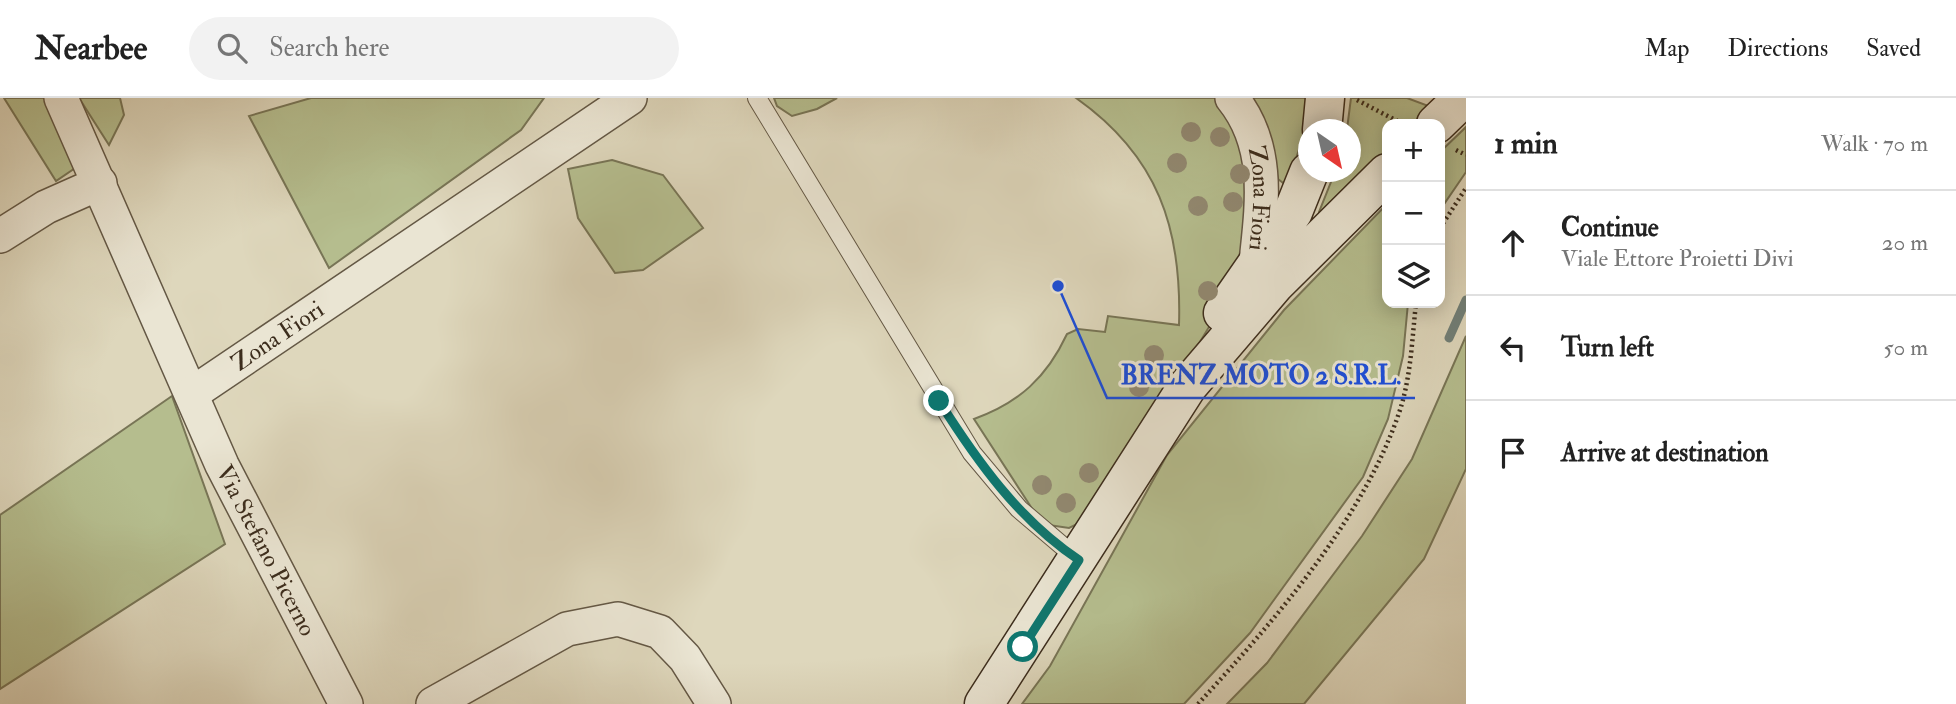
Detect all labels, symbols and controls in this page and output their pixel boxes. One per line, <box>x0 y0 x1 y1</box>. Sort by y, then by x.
search box <box>189 17 679 80</box>
text: Nearbee <box>35 28 147 69</box>
icon: search <box>213 29 251 67</box>
text: Search here <box>269 32 389 64</box>
text: Map <box>1644 33 1689 64</box>
text: Directions <box>1727 33 1828 64</box>
text: Saved <box>1866 33 1921 64</box>
north arrow <box>1298 119 1361 182</box>
map controls <box>1382 119 1445 308</box>
button: + <box>1382 119 1445 182</box>
text: 1 min <box>1494 125 1558 162</box>
text: Walk · 70 m <box>1821 129 1928 158</box>
street label: Zona Fiori <box>1241 144 1276 252</box>
button: − <box>1382 182 1445 245</box>
text: Continue <box>1561 212 1659 244</box>
icon: ahead <box>1494 224 1532 262</box>
text: 20 m <box>1882 228 1928 257</box>
text: Viale Ettore Proietti Divi <box>1561 244 1794 273</box>
button: layers <box>1382 245 1445 308</box>
street label: Zona Fiori <box>226 294 330 379</box>
icon: left <box>1494 329 1532 367</box>
text: Turn left <box>1561 332 1654 364</box>
text: 50 m <box>1884 333 1928 362</box>
callout: BRENZ MOTO 2 S.R.L. <box>1107 351 1415 398</box>
text: BRENZ MOTO 2 S.R.L. <box>1121 360 1401 392</box>
route end <box>923 385 954 416</box>
icon: arrive <box>1494 434 1532 472</box>
text: Arrive at destination <box>1561 437 1769 469</box>
street label: Via Stefano Picerno <box>209 460 323 642</box>
route start <box>1007 631 1038 662</box>

